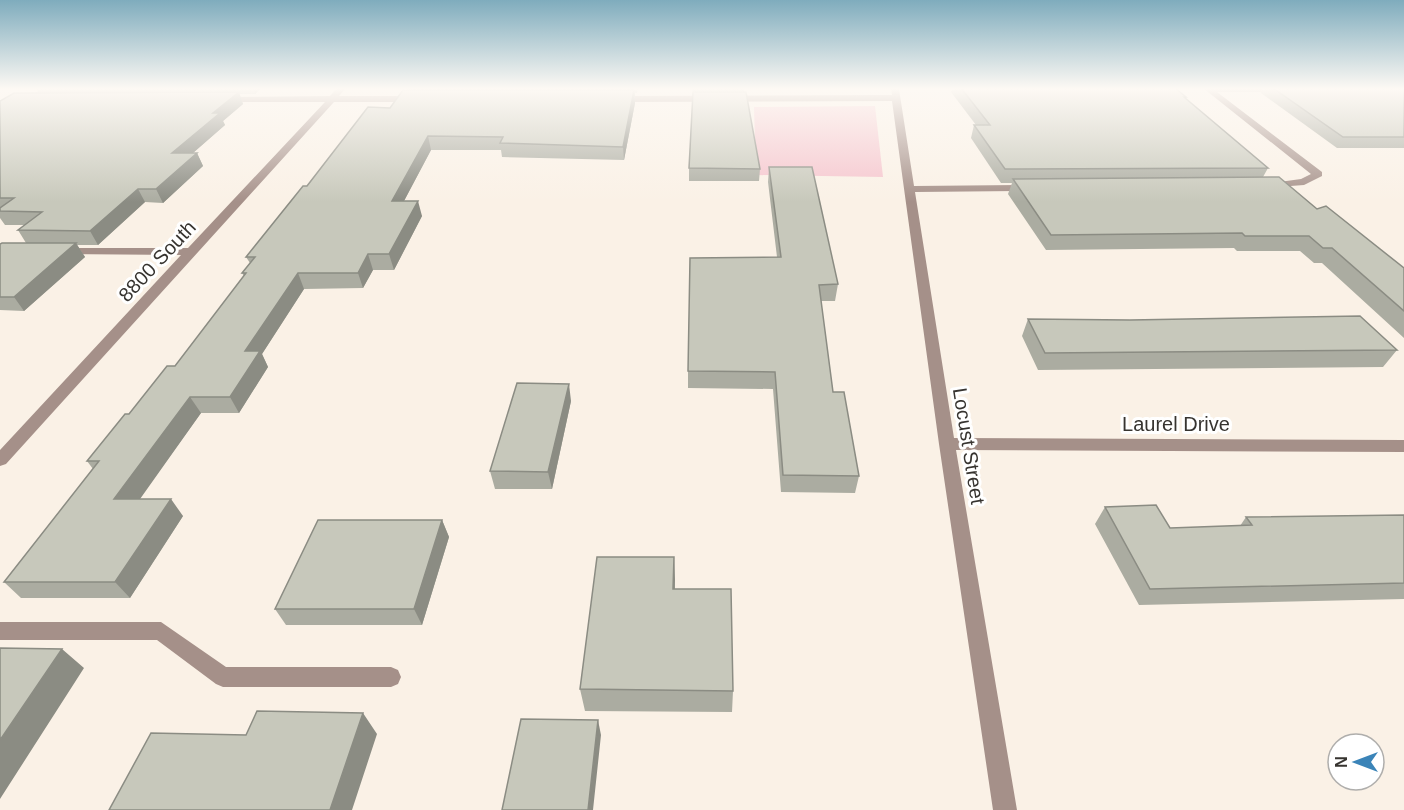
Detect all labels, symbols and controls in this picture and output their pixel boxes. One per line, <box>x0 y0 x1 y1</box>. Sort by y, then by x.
street label: 8800 South <box>114 216 200 306</box>
street label: Locust Street <box>949 386 989 506</box>
street label: Laurel Drive <box>1122 413 1230 435</box>
north arrow <box>1326 732 1386 792</box>
text: N <box>1333 756 1350 768</box>

